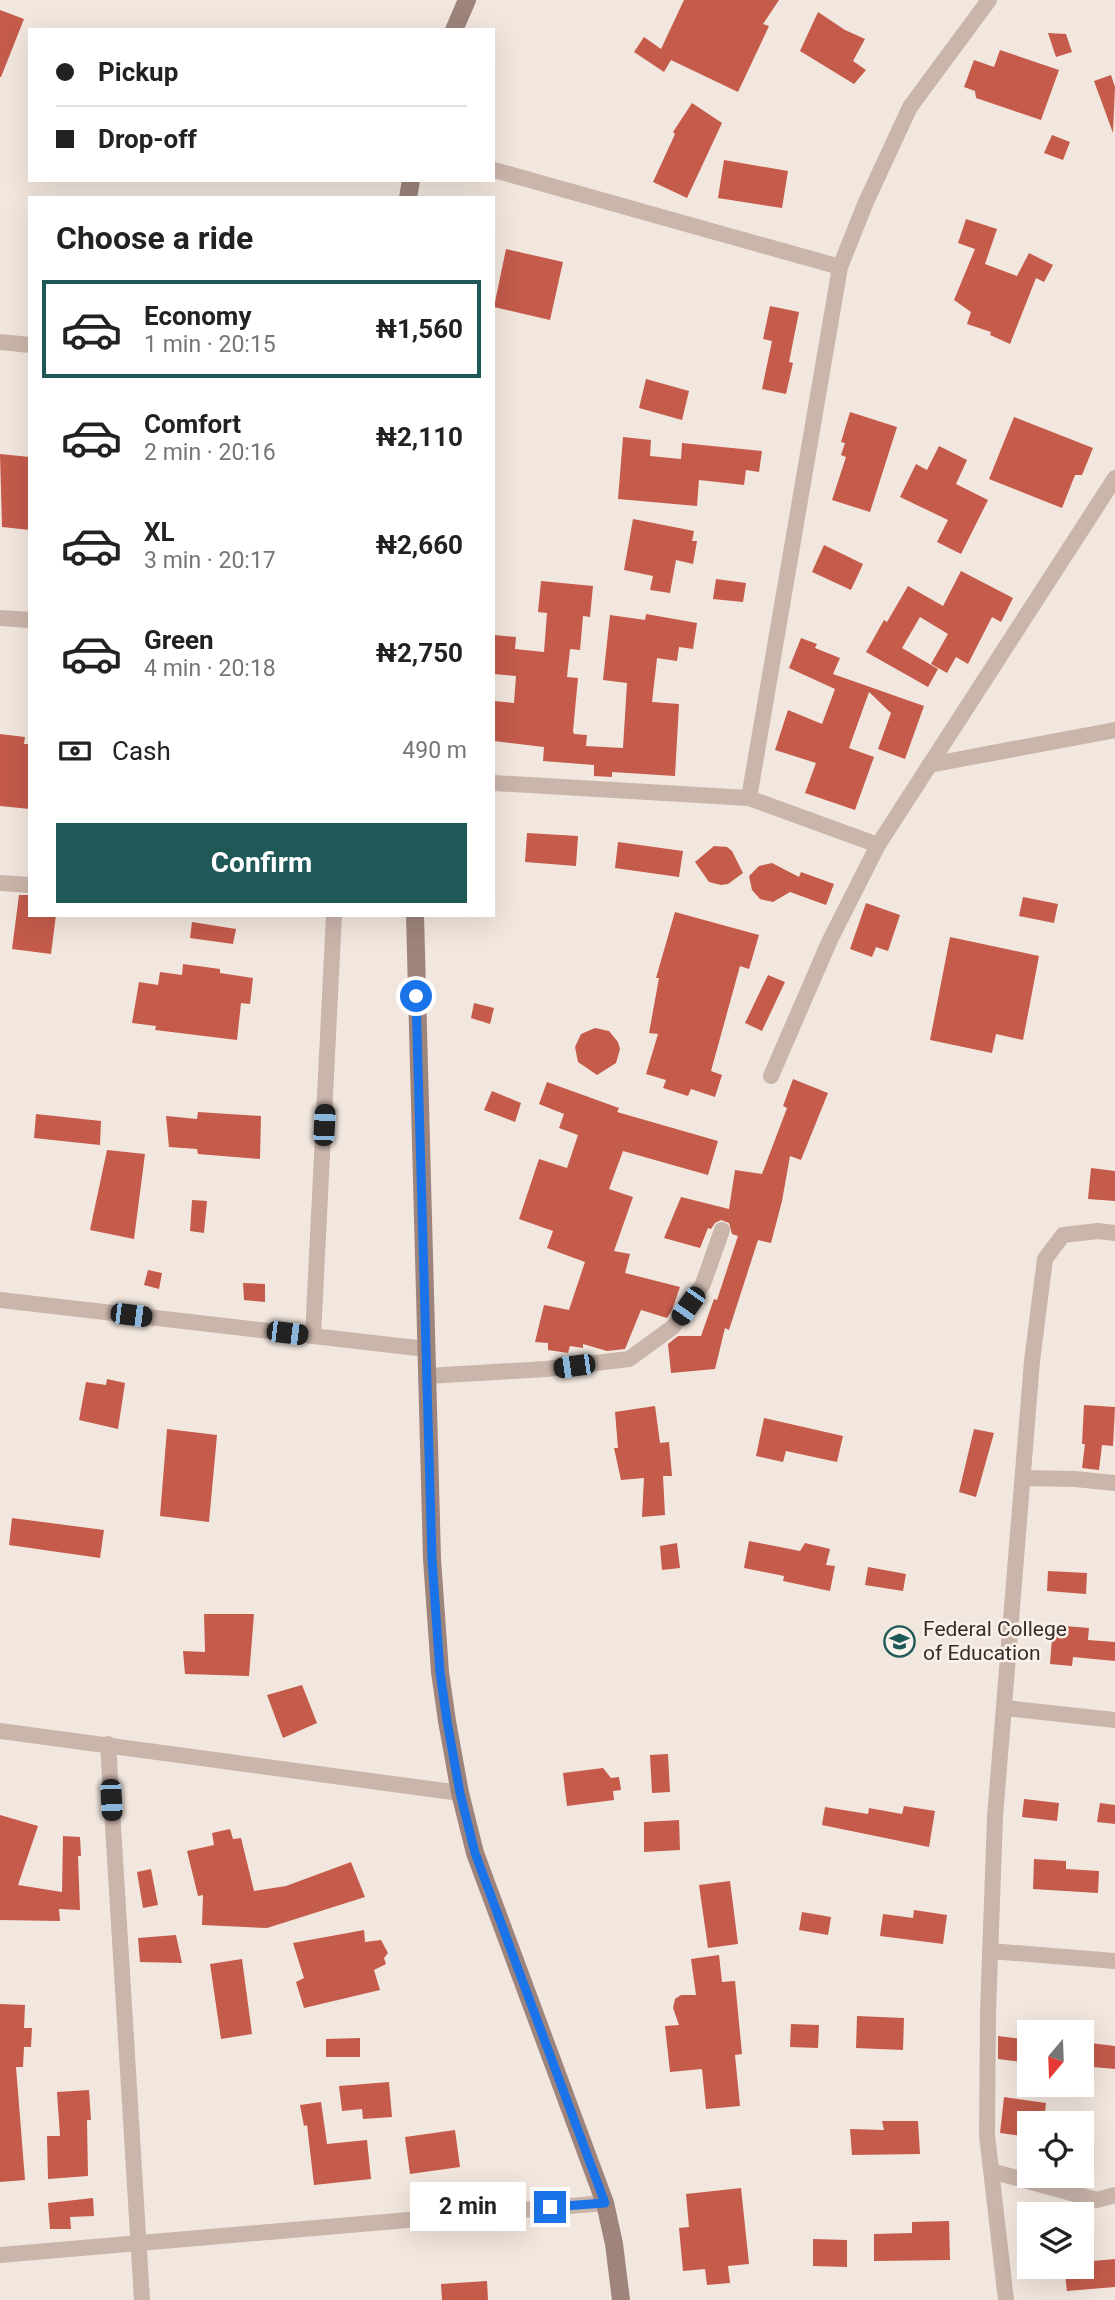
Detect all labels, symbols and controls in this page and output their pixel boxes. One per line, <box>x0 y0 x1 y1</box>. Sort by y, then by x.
text: Pickup <box>98 57 178 87</box>
text: Drop-off <box>98 124 197 154</box>
text: Choose a ride <box>56 219 253 257</box>
icon: car <box>60 298 123 361</box>
text: Economy <box>144 301 251 331</box>
text: ₦1,560 <box>376 314 463 344</box>
text: 1 min · 20:15 <box>144 331 276 358</box>
icon: car <box>60 406 123 469</box>
text: Comfort <box>144 409 241 439</box>
text: ₦2,110 <box>376 422 463 452</box>
text: 2 min · 20:16 <box>144 439 276 466</box>
icon: car <box>60 514 123 577</box>
text: XL <box>144 517 175 547</box>
text: ₦2,660 <box>376 530 463 560</box>
text: 3 min · 20:17 <box>144 547 276 574</box>
icon: car <box>60 622 123 685</box>
text: Green <box>144 625 214 655</box>
text: ₦2,750 <box>376 638 463 668</box>
text: 4 min · 20:18 <box>144 655 276 682</box>
icon: cash <box>56 732 94 770</box>
text: Cash <box>112 736 171 766</box>
text: 490 m <box>402 737 467 764</box>
button: Confirm <box>56 823 467 903</box>
route start <box>400 980 432 1012</box>
car <box>313 1103 336 1147</box>
car <box>668 1283 709 1329</box>
car <box>109 1302 154 1328</box>
car <box>265 1320 310 1346</box>
car <box>552 1353 597 1379</box>
place label: Federal College of Education <box>923 1617 1067 1665</box>
school or university icon: Federal College of Education <box>883 1624 917 1658</box>
car <box>100 1778 123 1822</box>
north arrow <box>1017 2020 1094 2096</box>
map controls <box>1017 2020 1094 2279</box>
button: locate <box>1017 2111 1094 2188</box>
callout: 2 min <box>410 2182 526 2232</box>
route end <box>534 2191 566 2223</box>
text: 2 min <box>439 2193 497 2220</box>
button: layers <box>1017 2202 1094 2279</box>

